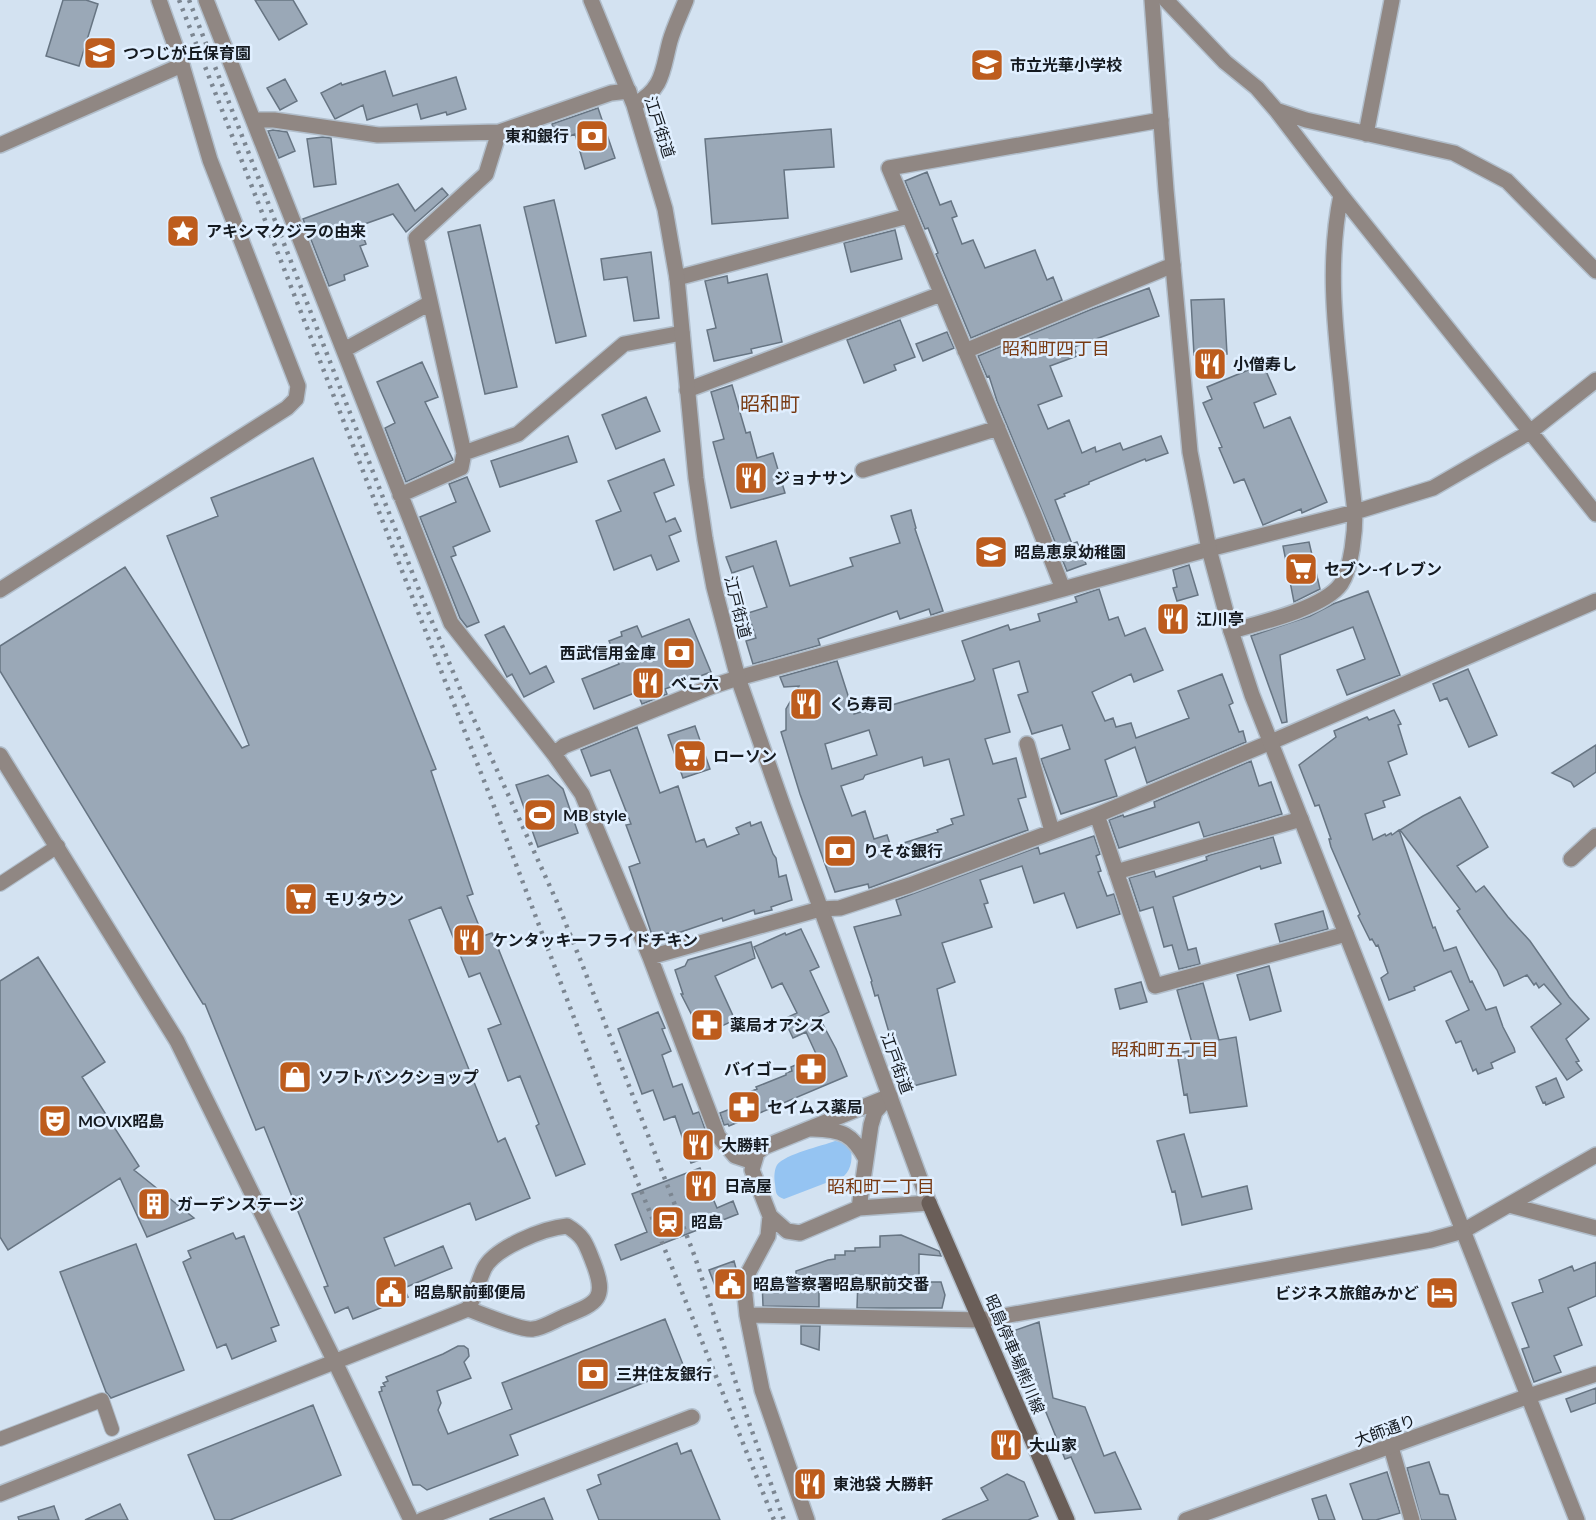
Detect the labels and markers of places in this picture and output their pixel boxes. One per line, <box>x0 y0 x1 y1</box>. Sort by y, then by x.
school or university icon: つつじが丘保育園 <box>82 35 118 71</box>
place label: つつじが丘保育園 <box>123 43 251 62</box>
school or university icon: 市立光華小学校 <box>969 47 1005 83</box>
place label: 市立光華小学校 <box>1010 55 1122 74</box>
bank icon: 東和銀行 <box>574 118 610 154</box>
place label: 東和銀行 <box>505 126 569 145</box>
place icon: アキシマクジラの由来 <box>165 213 201 249</box>
place label: アキシマクジラの由来 <box>206 221 366 240</box>
restaurant icon: 小僧寿し <box>1192 346 1228 382</box>
place label: 小僧寿し <box>1233 354 1297 373</box>
restaurant icon: ジョナサン <box>733 460 769 496</box>
place label: ジョナサン <box>774 468 854 487</box>
school or university icon: 昭島恵泉幼稚園 <box>973 534 1009 570</box>
place label: 昭島恵泉幼稚園 <box>1014 542 1126 561</box>
supermarket icon: セブン-イレブン <box>1283 551 1319 587</box>
place label: セブン-イレブン <box>1324 559 1442 578</box>
restaurant icon: 江川亭 <box>1155 601 1191 637</box>
place label: 江川亭 <box>1196 609 1244 628</box>
bank icon: 西武信用金庫 <box>661 635 697 671</box>
place label: 西武信用金庫 <box>560 643 656 662</box>
restaurant icon: べこ六 <box>630 665 666 701</box>
place label: べこ六 <box>671 673 719 692</box>
restaurant icon: くら寿司 <box>788 686 824 722</box>
place label: くら寿司 <box>829 694 893 713</box>
supermarket icon: ローソン <box>672 738 708 774</box>
place label: ローソン <box>713 746 777 765</box>
sports icon: MB style <box>522 797 558 833</box>
place label: MB style <box>563 805 627 824</box>
bank icon: りそな銀行 <box>822 833 858 869</box>
place label: りそな銀行 <box>863 841 943 860</box>
supermarket icon: モリタウン <box>283 881 319 917</box>
place label: モリタウン <box>324 889 404 908</box>
restaurant icon: ケンタッキーフライドチキン <box>451 922 487 958</box>
place label: ケンタッキーフライドチキン <box>492 930 698 949</box>
pharmacy icon: 薬局オアシス <box>689 1007 725 1043</box>
place label: 薬局オアシス <box>730 1015 825 1034</box>
pharmacy icon: バイゴー <box>793 1051 829 1087</box>
shop icon: ソフトバンクショップ <box>277 1059 313 1095</box>
place label: バイゴー <box>724 1059 788 1078</box>
place label: ソフトバンクショップ <box>318 1067 479 1086</box>
pharmacy icon: セイムス薬局 <box>726 1089 762 1125</box>
place label: セイムス薬局 <box>767 1097 863 1116</box>
theatre icon: MOVIX昭島 <box>37 1103 73 1139</box>
place label: MOVIX昭島 <box>78 1111 164 1130</box>
restaurant icon: 大勝軒 <box>680 1127 716 1163</box>
place label: 大勝軒 <box>721 1135 769 1154</box>
restaurant icon: 日高屋 <box>683 1168 719 1204</box>
place label: 日高屋 <box>724 1176 772 1195</box>
building icon: ガーデンステージ <box>136 1186 172 1222</box>
place label: ガーデンステージ <box>177 1194 304 1213</box>
station icon: 昭島 <box>650 1204 686 1240</box>
place label: 昭島 <box>691 1212 723 1231</box>
public building icon: 昭島警察署昭島駅前交番 <box>712 1266 748 1302</box>
public building icon: 昭島駅前郵便局 <box>373 1274 409 1310</box>
place label: 昭島警察署昭島駅前交番 <box>753 1274 929 1293</box>
hotel icon: ビジネス旅館みかど <box>1424 1275 1460 1311</box>
place label: 昭島駅前郵便局 <box>414 1282 526 1301</box>
place label: ビジネス旅館みかど <box>1275 1283 1419 1302</box>
bank icon: 三井住友銀行 <box>575 1356 611 1392</box>
place label: 三井住友銀行 <box>616 1364 712 1383</box>
restaurant icon: 大山家 <box>988 1427 1024 1463</box>
place label: 大山家 <box>1029 1435 1077 1454</box>
restaurant icon: 東池袋 大勝軒 <box>792 1466 828 1502</box>
place label: 東池袋 大勝軒 <box>833 1474 933 1493</box>

